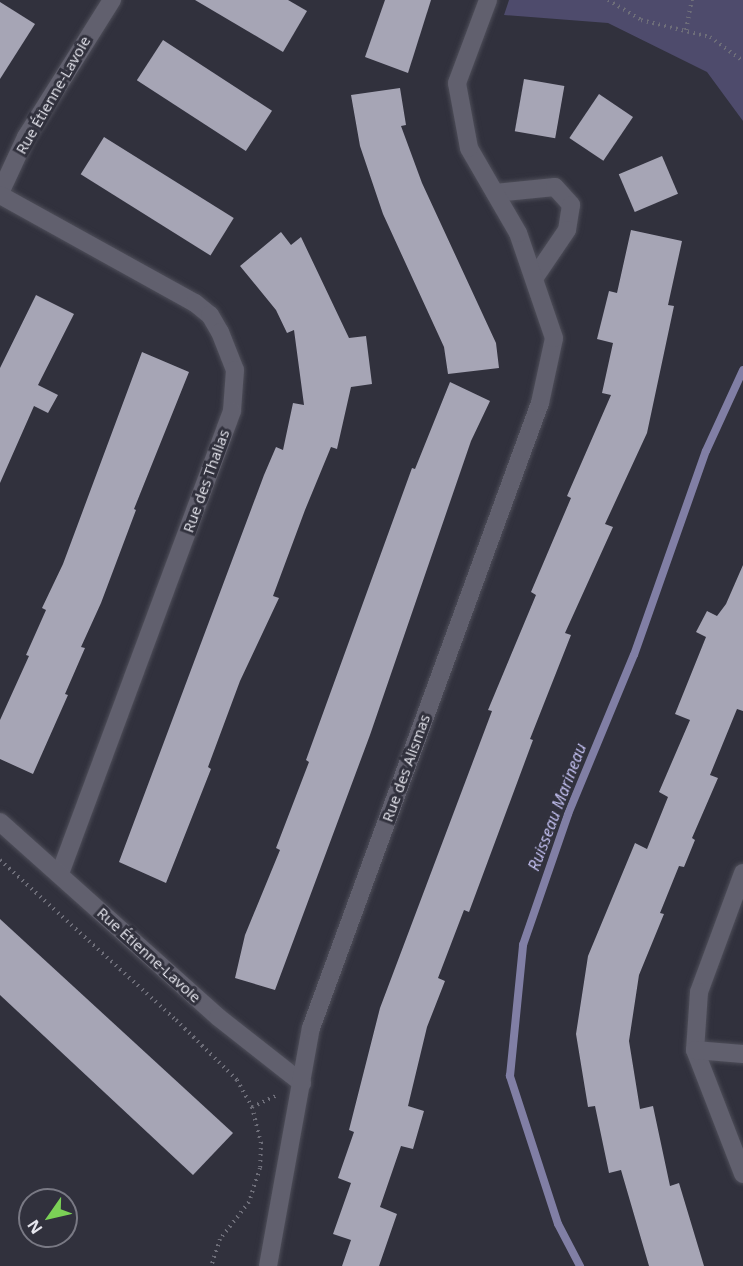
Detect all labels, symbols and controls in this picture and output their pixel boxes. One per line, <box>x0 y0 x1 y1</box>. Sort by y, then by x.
street label: Rue Étienne-Lavoie <box>12 33 94 157</box>
street label: Rue des Thalias <box>179 427 233 535</box>
street label: Rue des Alismas <box>378 712 434 824</box>
water label: Ruisseau Marineau <box>524 741 590 873</box>
street label: Rue Étienne-Lavoie <box>93 904 205 1006</box>
north arrow <box>18 1188 78 1248</box>
text: N <box>22 1215 47 1238</box>

